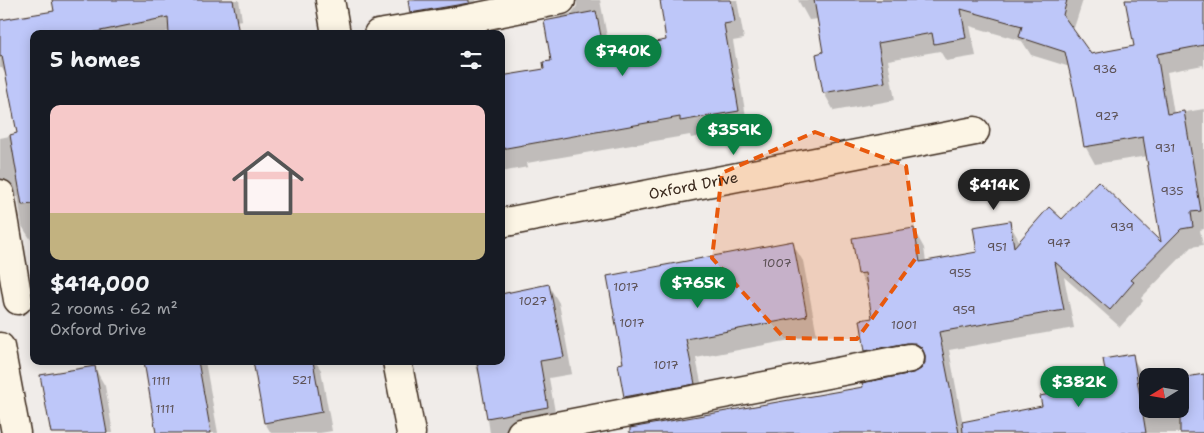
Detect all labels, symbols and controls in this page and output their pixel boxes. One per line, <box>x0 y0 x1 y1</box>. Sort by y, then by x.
pin: $740K <box>588 34 658 77</box>
text: $740K <box>595 40 651 61</box>
text: 5 homes <box>50 46 141 74</box>
icon: filters <box>457 46 485 74</box>
house number: 936 <box>1093 61 1117 77</box>
house number: 927 <box>1095 108 1119 124</box>
pin: $359K <box>699 114 769 156</box>
text: $359K <box>707 119 761 140</box>
icon: home <box>223 138 313 228</box>
house number: 931 <box>1155 140 1175 156</box>
street label: Oxford Drive <box>647 167 740 204</box>
pin: $414K <box>959 168 1029 211</box>
text: $414K <box>969 174 1019 195</box>
house number: 935 <box>1160 183 1184 199</box>
house number: 939 <box>1110 219 1134 235</box>
house number: 947 <box>1047 235 1071 251</box>
house number: 951 <box>987 239 1007 255</box>
house number: 1007 <box>762 255 792 271</box>
house number: 955 <box>949 265 971 281</box>
pin: $765K <box>663 266 733 309</box>
text: $414,000 <box>50 270 150 298</box>
text: $765K <box>671 272 725 293</box>
house number: 1017 <box>613 279 639 295</box>
house number: 1027 <box>519 293 547 309</box>
text: 2 rooms · 62 m² <box>50 298 178 319</box>
house number: 959 <box>952 302 976 318</box>
house number: 1017 <box>619 315 645 331</box>
house number: 1001 <box>891 317 917 333</box>
text: Oxford Drive <box>50 319 147 340</box>
house number: 1017 <box>653 357 679 373</box>
pin: $382K <box>1044 366 1114 408</box>
north arrow <box>1139 368 1189 418</box>
map controls <box>1139 368 1189 418</box>
text: $382K <box>1051 371 1107 392</box>
house number: 521 <box>292 372 312 388</box>
house number: 1111 <box>152 373 170 389</box>
house number: 1111 <box>156 401 174 417</box>

